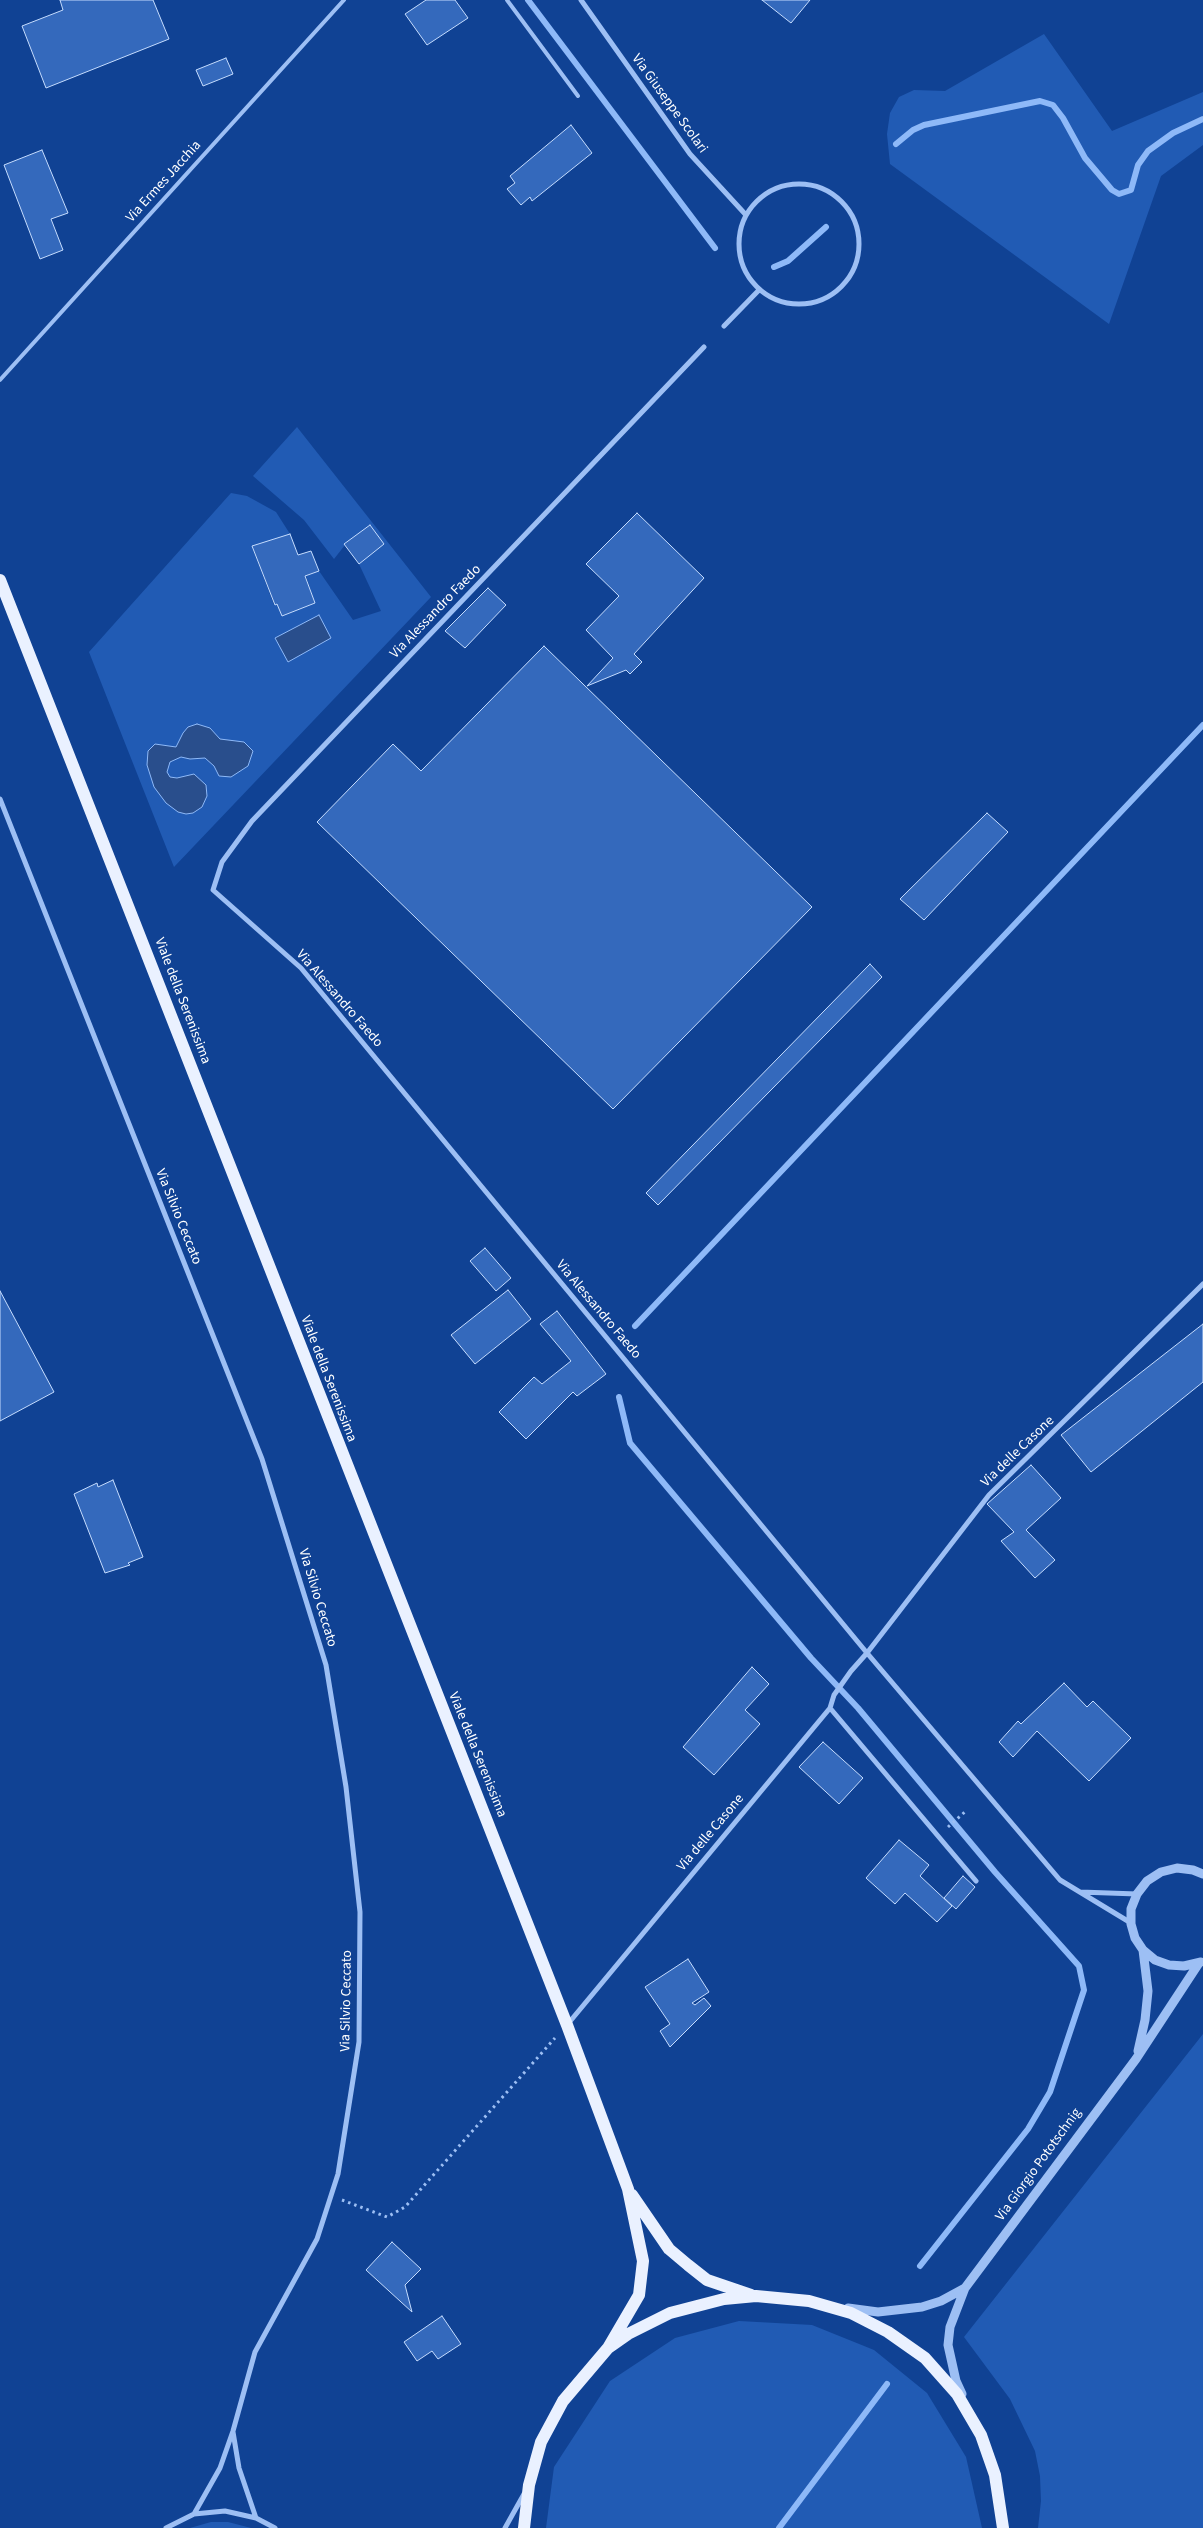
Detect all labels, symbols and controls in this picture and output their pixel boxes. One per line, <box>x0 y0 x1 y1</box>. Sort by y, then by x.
street label: Via Giuseppe Scolari <box>627 51 711 157</box>
street label: Via Ermes Jacchia <box>123 138 205 226</box>
street label: Via Alessandro Faedo <box>387 562 485 662</box>
street label: Viale della Serenissima <box>150 936 214 1066</box>
street label: Via Alessandro Faedo <box>292 947 386 1051</box>
street label: Via Silvio Ceccato <box>151 1167 205 1267</box>
street label: Via Alessandro Faedo <box>552 1257 644 1363</box>
street label: Viale della Serenissima <box>296 1314 360 1444</box>
street label: Via delle Casone <box>978 1413 1058 1491</box>
street label: Via Silvio Ceccato <box>294 1547 340 1649</box>
street label: Viale della Serenissima <box>444 1690 510 1820</box>
street label: Via delle Casone <box>674 1791 748 1875</box>
street label: Via Silvio Ceccato <box>338 1950 356 2052</box>
street label: Via Giorgio Pototschnig <box>992 2105 1086 2225</box>

